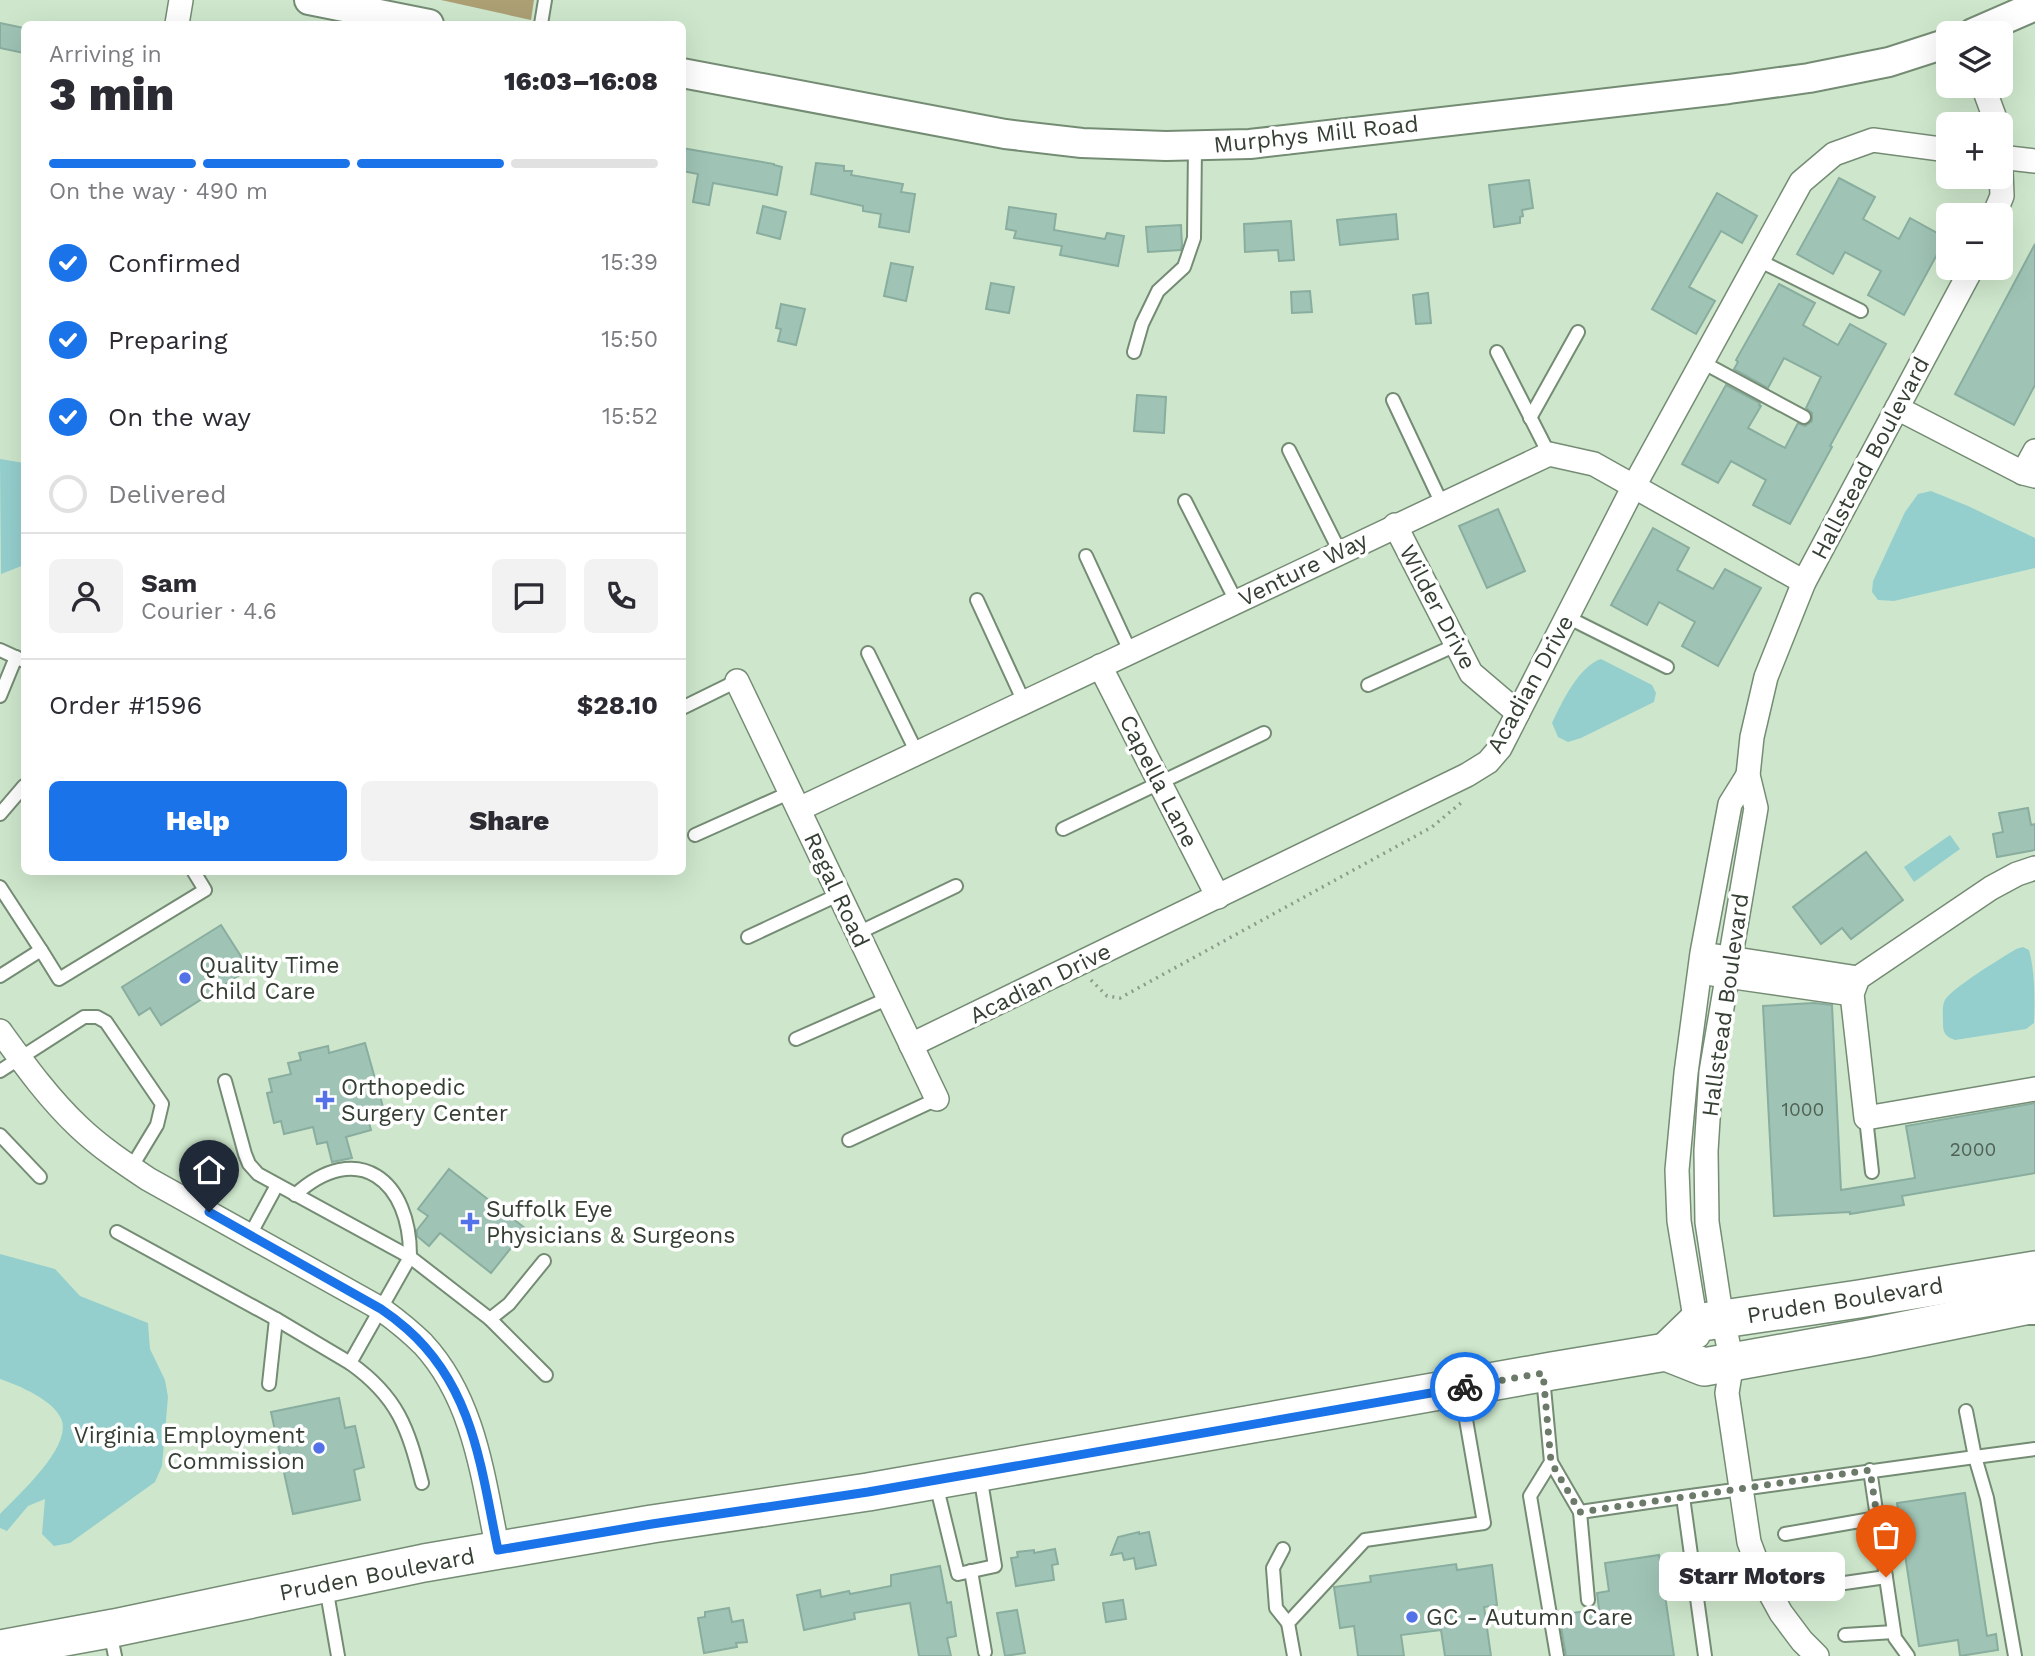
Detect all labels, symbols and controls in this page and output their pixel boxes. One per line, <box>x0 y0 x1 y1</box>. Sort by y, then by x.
map controls <box>1936 21 2013 280</box>
button: layers <box>1936 21 2013 98</box>
text: Arriving in <box>49 41 162 68</box>
text: 16:03–16:08 <box>504 66 658 96</box>
text: 3 min <box>49 67 174 121</box>
street label: Murphys Mill Road <box>1212 110 1420 159</box>
button: + <box>1936 112 2013 189</box>
text: On the way · 490 m <box>49 178 268 205</box>
button: − <box>1936 203 2013 280</box>
icon: check <box>49 244 87 282</box>
text: Confirmed <box>108 248 241 278</box>
text: 15:39 <box>601 249 658 276</box>
icon: check <box>49 321 87 359</box>
text: Preparing <box>108 325 228 355</box>
text: 15:50 <box>601 326 658 353</box>
street label: Hallstead Boulevard <box>1806 352 1935 564</box>
icon: check <box>49 398 87 436</box>
text: On the way <box>108 402 251 432</box>
text: 15:52 <box>602 403 658 430</box>
text: Delivered <box>108 479 227 509</box>
street label: Venture Way <box>1234 527 1372 612</box>
street label: Wilder Drive <box>1394 540 1482 674</box>
button: person <box>49 559 123 633</box>
button: chat <box>492 559 566 633</box>
button: phone <box>584 559 658 633</box>
text: Sam <box>141 568 197 598</box>
text: Courier · 4.6 <box>141 598 277 625</box>
street label: Acadian Drive <box>1481 610 1580 758</box>
text: Order #1596 <box>49 690 202 720</box>
text: $28.10 <box>577 690 658 720</box>
street label: Capella Lane <box>1114 710 1204 852</box>
button: Help <box>49 781 347 861</box>
button: Share <box>361 781 658 861</box>
street label: Regal Road <box>798 828 875 952</box>
street label: Hallstead Boulevard <box>1696 892 1755 1118</box>
street label: Acadian Drive <box>965 938 1115 1029</box>
place label: Quality Time Child Care <box>199 952 340 1005</box>
marker: Quality Time Child Care <box>177 970 193 986</box>
place label: Orthopedic Surgery Center <box>341 1074 508 1127</box>
marker: Orthopedic Surgery Center <box>315 1090 335 1110</box>
house number: 1000 <box>1782 1098 1824 1121</box>
house number: 2000 <box>1950 1138 1996 1161</box>
pin <box>179 1140 239 1212</box>
icon: home <box>190 1151 228 1189</box>
place label: Suffolk Eye Physicians & Surgeons <box>486 1196 735 1249</box>
marker: Suffolk Eye Physicians & Surgeons <box>460 1212 480 1232</box>
street label: Pruden Boulevard <box>1745 1272 1945 1329</box>
courier <box>1430 1352 1500 1422</box>
icon: bike <box>1446 1368 1484 1406</box>
place label: Virginia Employment Commission <box>74 1422 305 1475</box>
marker: Virginia Employment Commission <box>311 1440 327 1456</box>
pin <box>1856 1505 1916 1577</box>
icon: bag <box>1867 1516 1905 1554</box>
street label: Pruden Boulevard <box>277 1542 477 1607</box>
callout: Starr Motors <box>1658 1552 1844 1602</box>
text: Starr Motors <box>1679 1563 1825 1590</box>
place label: GC - Autumn Care <box>1426 1604 1633 1631</box>
marker: GC - Autumn Care <box>1404 1609 1420 1625</box>

